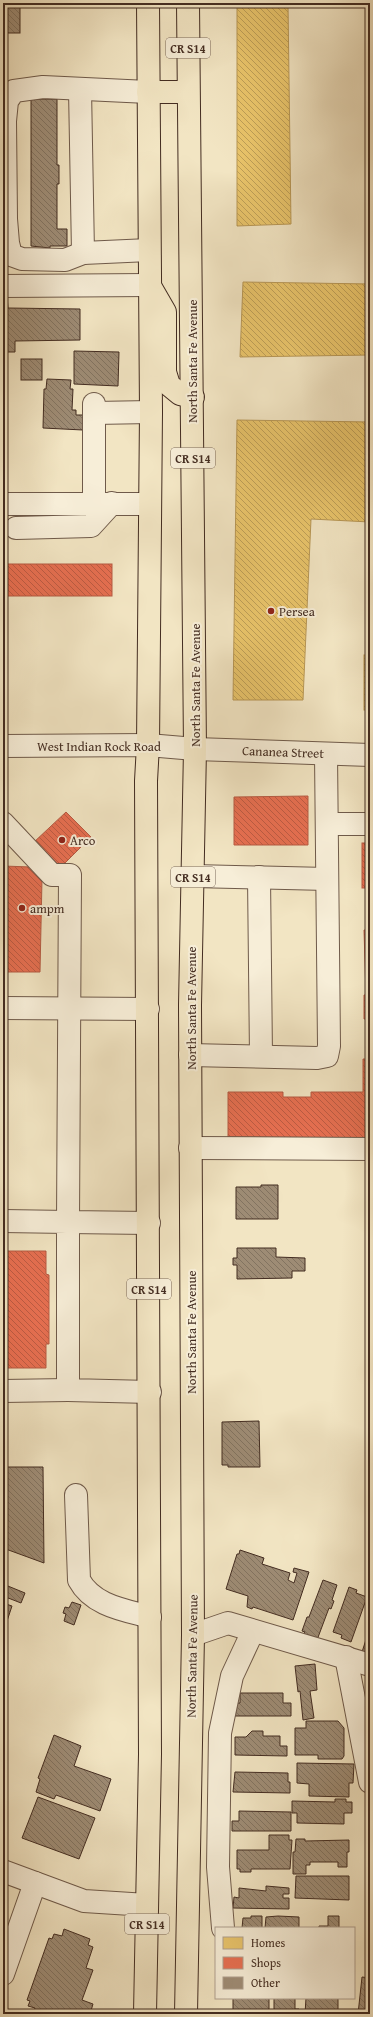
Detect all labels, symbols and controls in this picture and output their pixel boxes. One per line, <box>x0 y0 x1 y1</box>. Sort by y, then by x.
road number: CR S14 <box>166 38 210 58</box>
street label: North Santa Fe Avenue <box>183 299 202 423</box>
road number: CR S14 <box>171 448 215 468</box>
place label: Persea <box>279 602 316 621</box>
marker: Persea <box>266 606 276 616</box>
street label: North Santa Fe Avenue <box>186 623 205 747</box>
street label: West Indian Rock Road <box>37 737 161 756</box>
street label: Cananea Street <box>242 741 325 763</box>
place label: Arco <box>70 831 96 850</box>
marker: Arco <box>57 835 67 845</box>
road number: CR S14 <box>171 867 215 887</box>
place label: ampm <box>30 899 65 918</box>
marker: ampm <box>17 903 27 913</box>
street label: North Santa Fe Avenue <box>182 946 201 1070</box>
street label: North Santa Fe Avenue <box>182 1270 201 1394</box>
road number: CR S14 <box>127 1279 171 1299</box>
street label: North Santa Fe Avenue <box>181 1594 203 1718</box>
road number: CR S14 <box>125 1914 169 1934</box>
legend <box>215 1927 355 1999</box>
text: Homes <box>251 1934 286 1951</box>
text: Shops <box>251 1954 281 1971</box>
text: Other <box>251 1974 280 1991</box>

